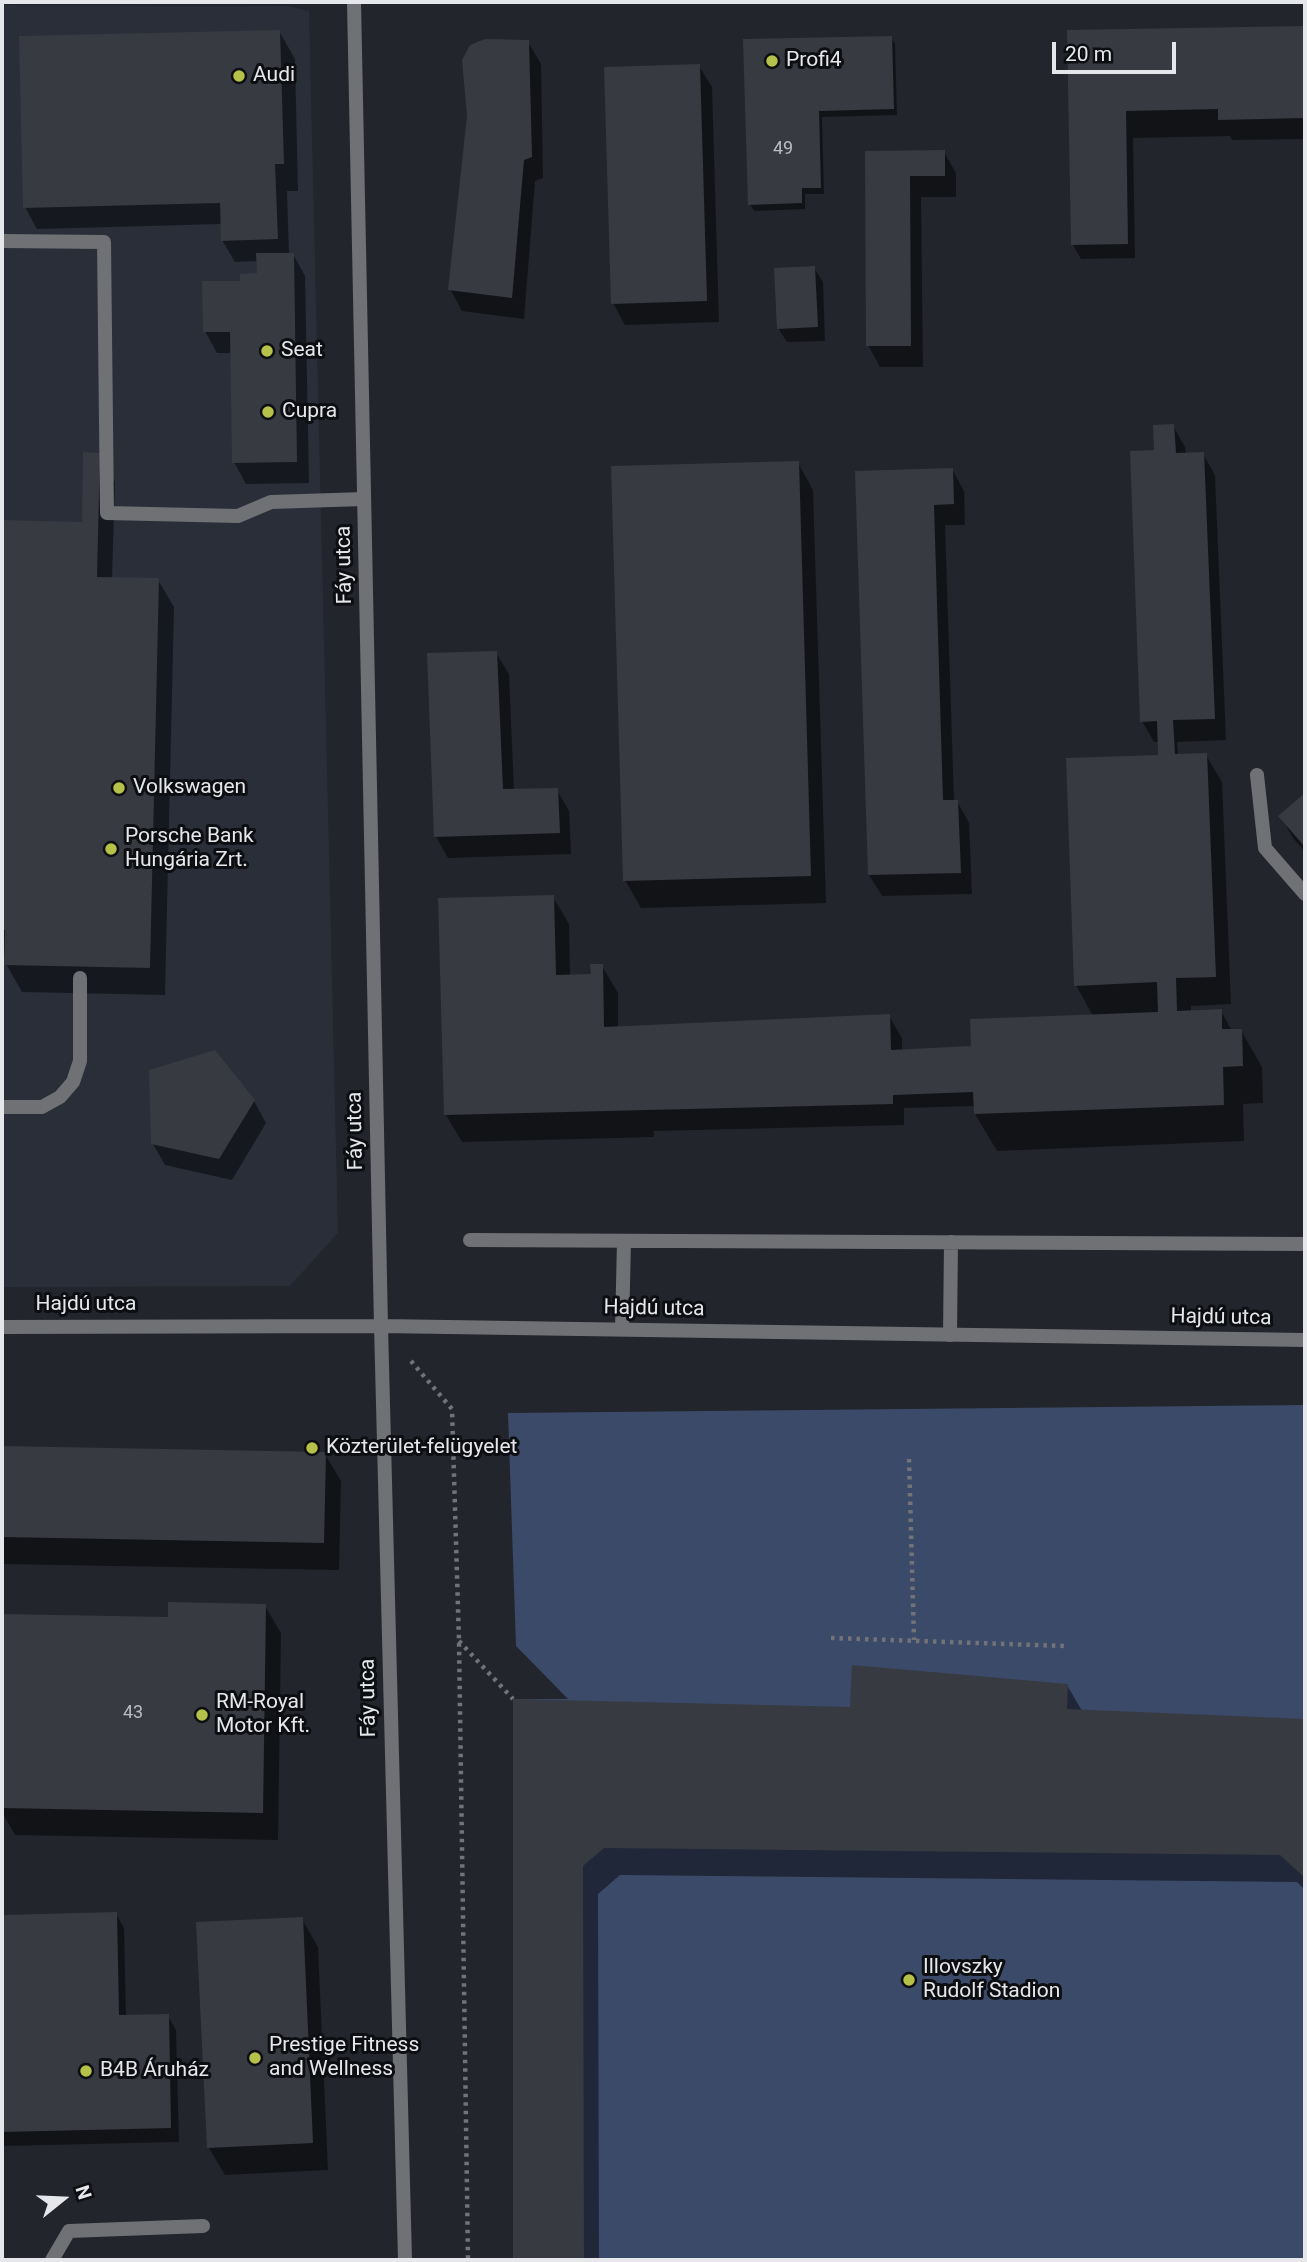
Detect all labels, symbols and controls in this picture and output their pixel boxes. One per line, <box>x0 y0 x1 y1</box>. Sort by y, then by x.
scale bar <box>1055 28 1179 72</box>
text: 20 m <box>1065 42 1112 66</box>
place label: Profi4 <box>786 48 842 74</box>
marker: Profi4 <box>764 53 780 69</box>
place label: Audi <box>253 63 295 89</box>
marker: Audi <box>231 68 247 84</box>
house number: 49 <box>773 138 793 160</box>
place label: Seat <box>281 338 323 364</box>
marker: Seat <box>259 343 275 359</box>
place label: Cupra <box>282 399 337 425</box>
marker: Cupra <box>260 404 276 420</box>
street label: Fáy utca <box>332 526 358 604</box>
place label: Volkswagen <box>133 775 246 801</box>
marker: Volkswagen <box>111 780 127 796</box>
place label: Porsche Bank Hungária Zrt. <box>125 824 254 874</box>
marker: Porsche Bank Hungária Zrt. <box>103 841 119 857</box>
street label: Fáy utca <box>343 1092 369 1170</box>
street label: Hajdú utca <box>36 1292 136 1318</box>
street label: Hajdú utca <box>603 1296 705 1322</box>
street label: Hajdú utca <box>1170 1305 1272 1331</box>
place label: Közterület-felügyelet <box>326 1435 517 1461</box>
marker: Közterület-felügyelet <box>304 1440 320 1456</box>
street label: Fáy utca <box>356 1659 382 1737</box>
place label: RM-Royal Motor Kft. <box>216 1690 310 1740</box>
house number: 43 <box>123 1702 143 1724</box>
marker: RM-Royal Motor Kft. <box>194 1707 210 1723</box>
place label: Illovszky Rudolf Stadion <box>923 1955 1060 2005</box>
marker: Illovszky Rudolf Stadion <box>901 1972 917 1988</box>
place label: Prestige Fitness and Wellness <box>269 2033 419 2083</box>
marker: Prestige Fitness and Wellness <box>247 2050 263 2066</box>
place label: B4B Áruház <box>100 2058 209 2084</box>
marker: B4B Áruház <box>78 2063 94 2079</box>
north arrow <box>28 2164 98 2234</box>
text: N <box>70 2182 96 2202</box>

